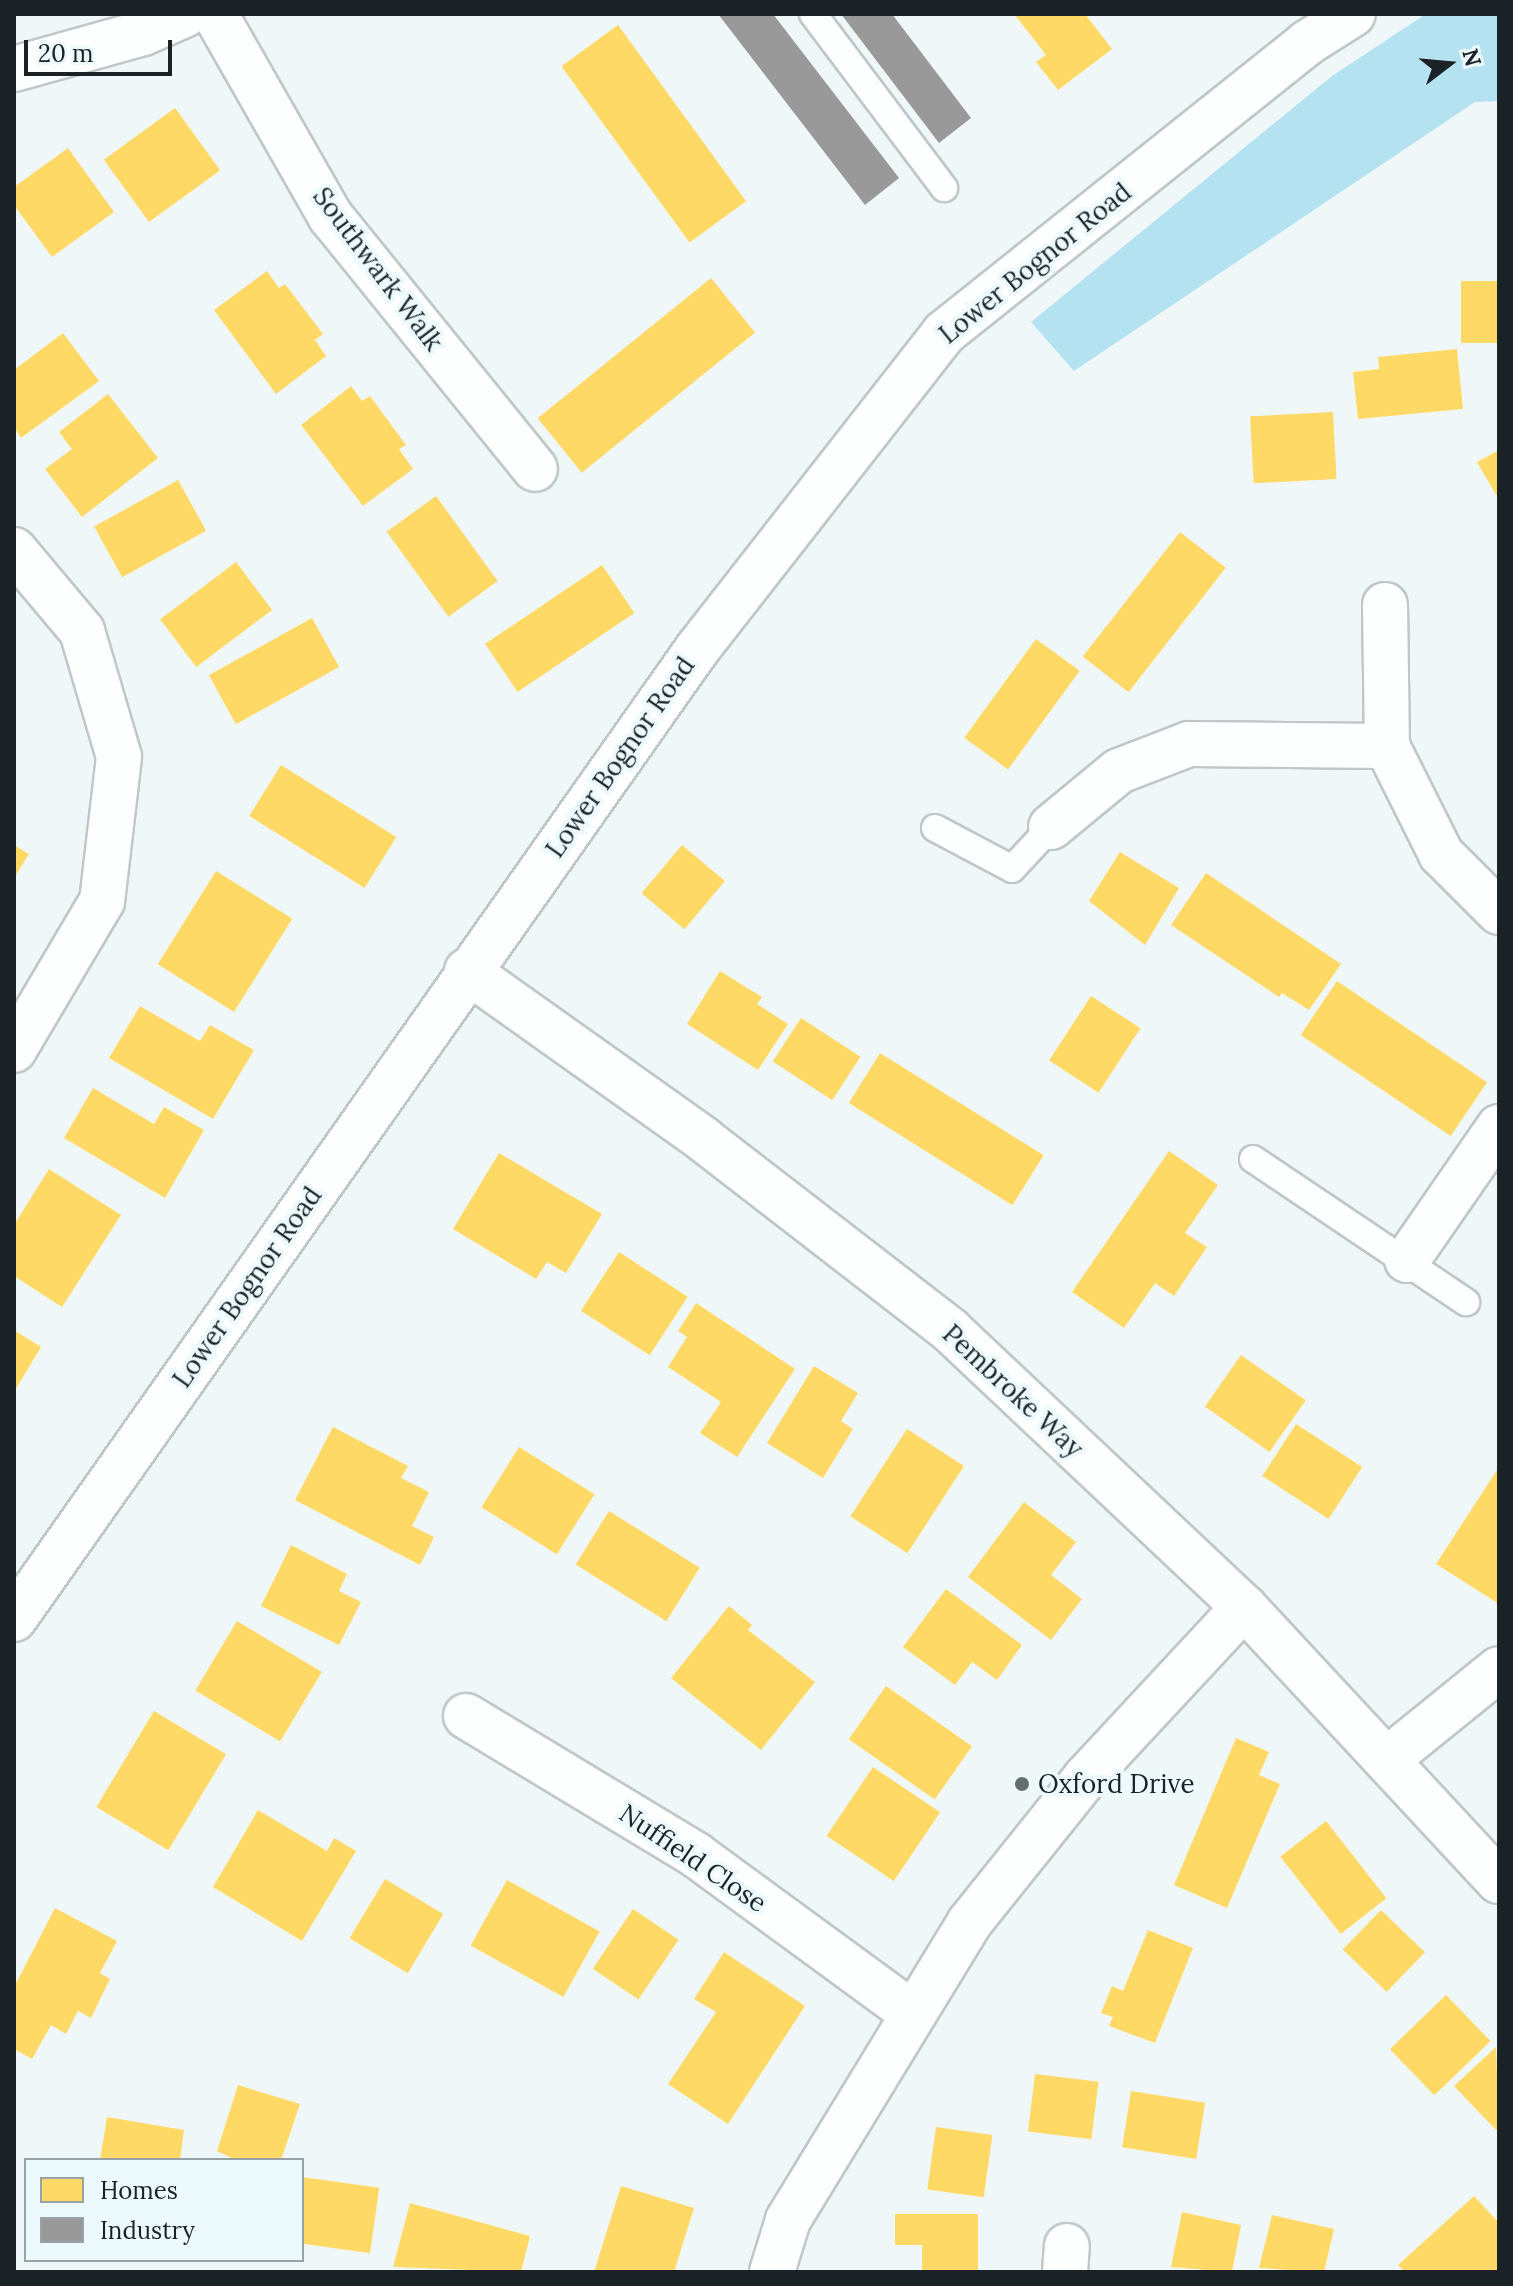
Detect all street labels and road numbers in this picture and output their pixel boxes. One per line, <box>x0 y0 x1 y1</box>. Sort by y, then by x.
street label: Lower Bognor Road <box>933 176 1137 350</box>
street label: Southwark Walk <box>306 181 450 357</box>
street label: Lower Bognor Road <box>539 651 701 863</box>
street label: Lower Bognor Road <box>166 1181 328 1393</box>
street label: Pembroke Way <box>936 1318 1090 1464</box>
street label: Nuffield Close <box>614 1797 772 1919</box>

